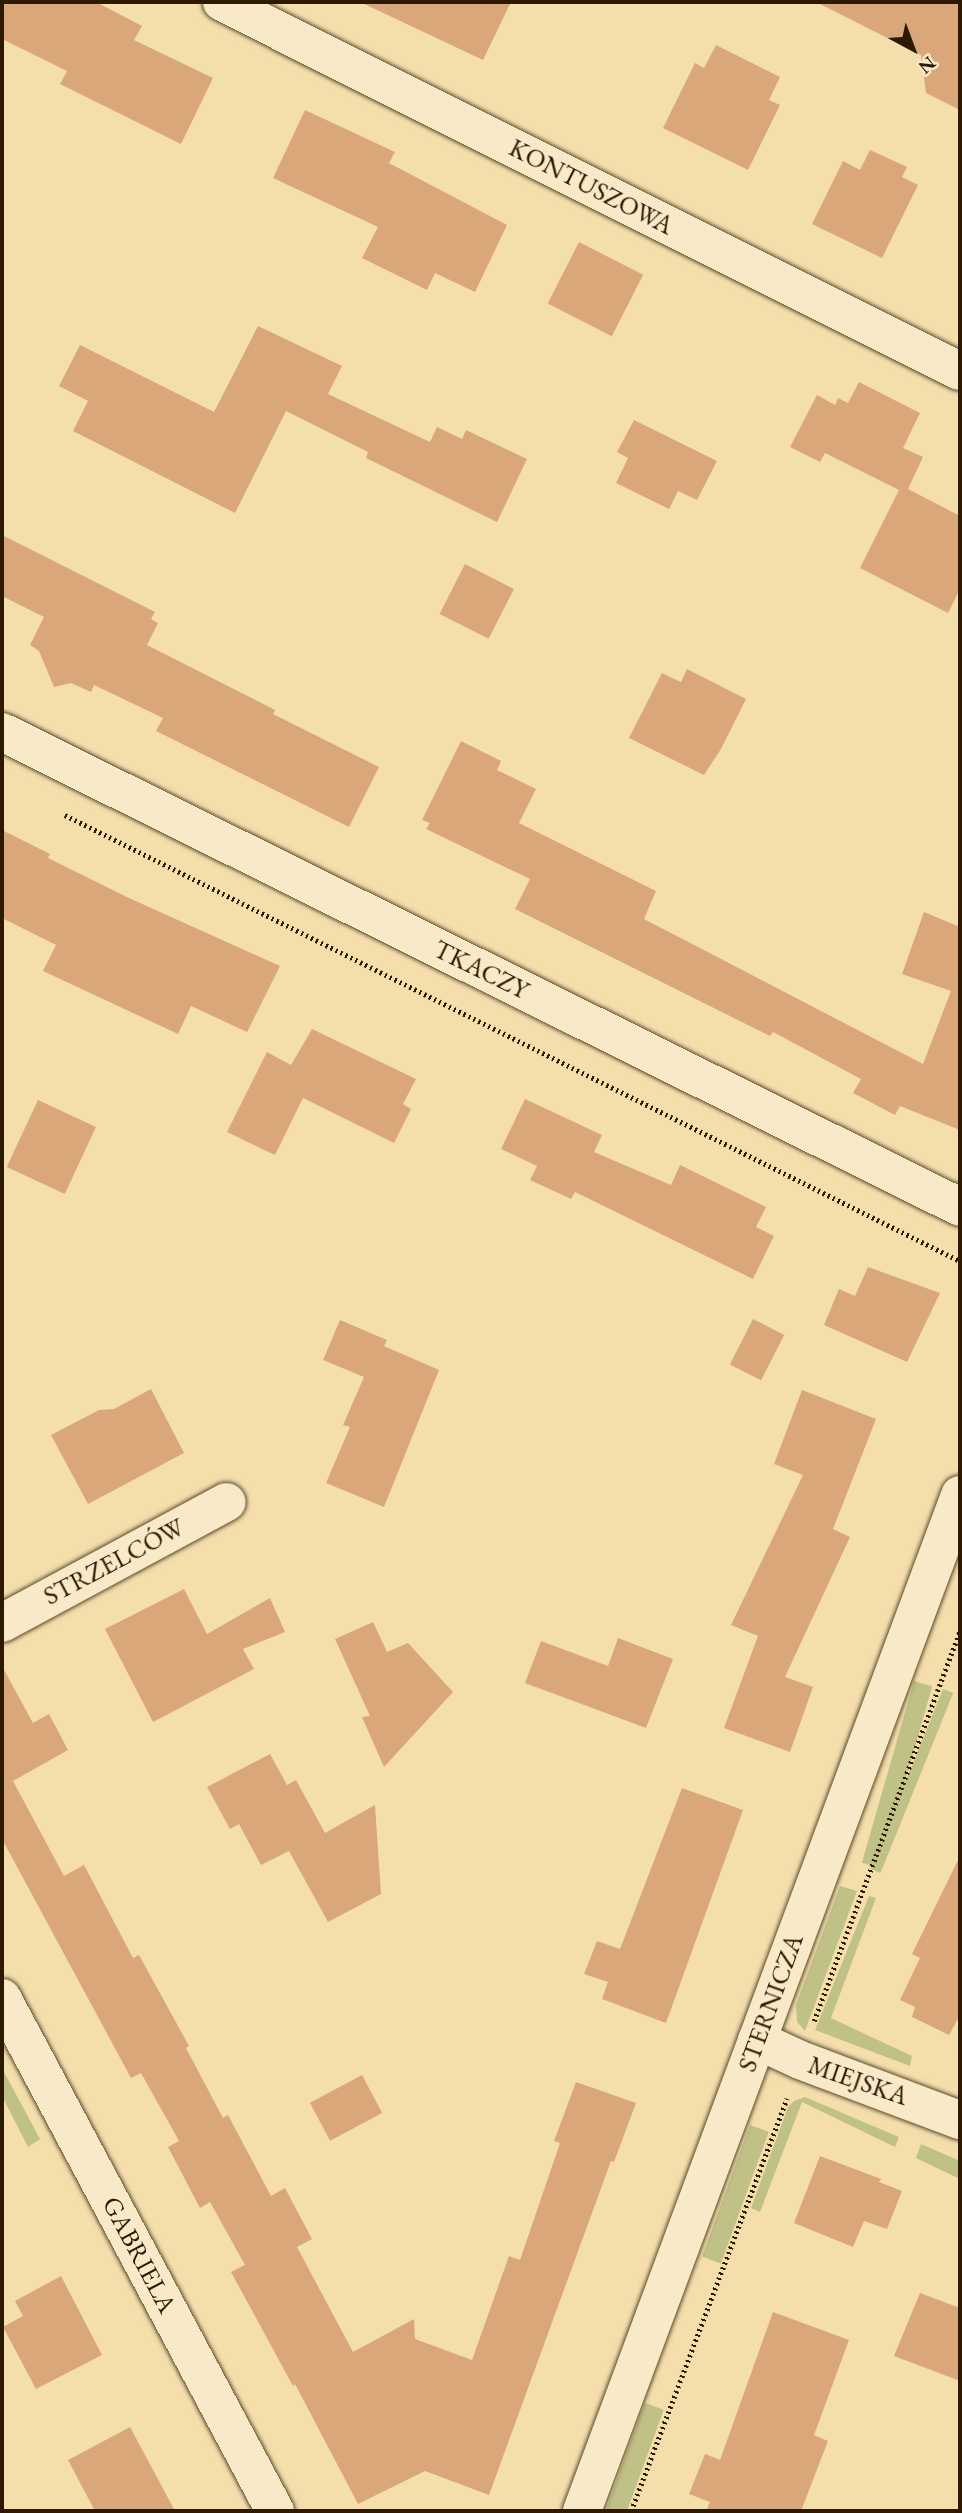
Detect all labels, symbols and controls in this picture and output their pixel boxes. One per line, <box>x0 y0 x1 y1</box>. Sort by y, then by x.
north arrow <box>878 14 948 84</box>
text: N <box>913 51 941 80</box>
street label: KONTUSZOWA <box>504 132 678 242</box>
street label: TKACZY <box>429 934 533 1006</box>
street label: STRZELCÓW <box>38 1512 190 1612</box>
street label: STERNICZA <box>732 1930 810 2076</box>
street label: MIEJSKA <box>804 2049 912 2113</box>
street label: GABRIELA <box>95 2191 183 2319</box>

